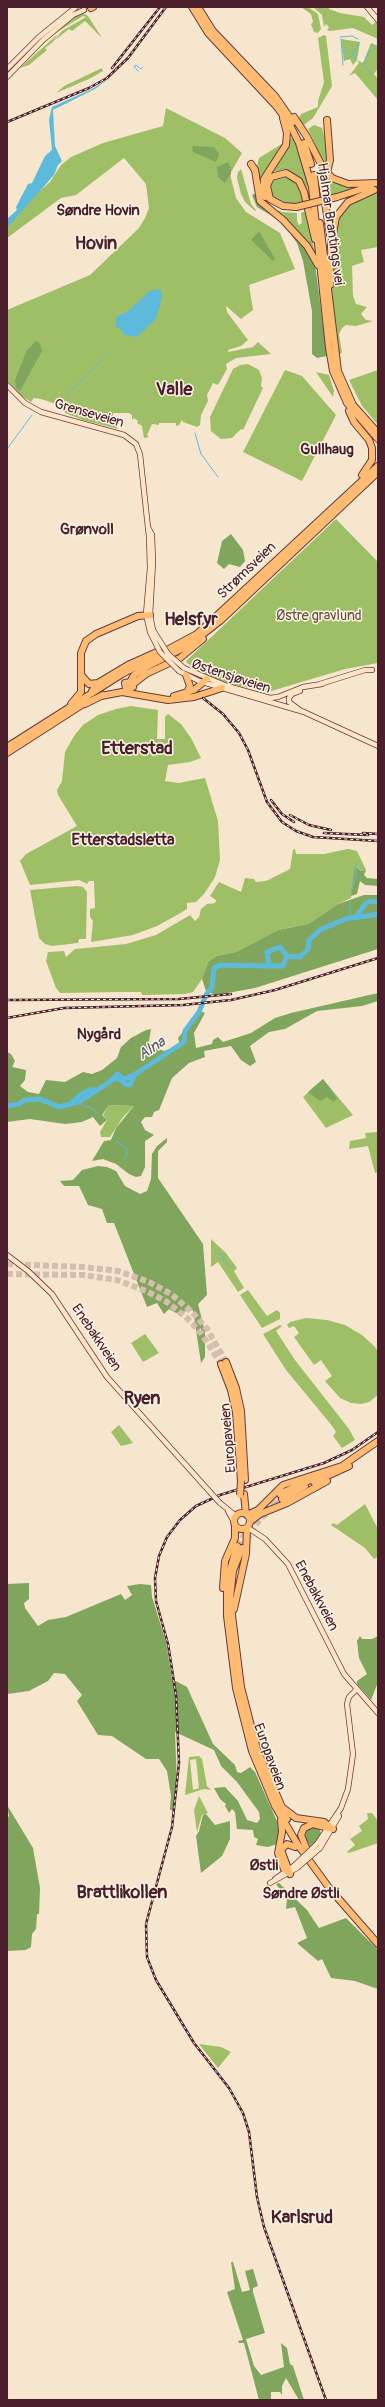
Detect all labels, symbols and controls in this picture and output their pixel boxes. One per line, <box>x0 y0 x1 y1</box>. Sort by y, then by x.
street label: Hjalmar Brantings vei <box>313 162 347 286</box>
district label: Søndre Hovin <box>56 202 140 220</box>
district label: Hovin <box>75 233 117 255</box>
district label: Valle <box>156 379 192 401</box>
street label: Grenseveien <box>52 396 126 432</box>
district label: Gullhaug <box>300 441 354 459</box>
district label: Grønvoll <box>60 521 114 539</box>
street label: Strømsveien <box>214 539 280 603</box>
park label: Østre gravlund <box>276 608 362 624</box>
district label: Helsfyr <box>164 609 218 631</box>
street label: Østensjøveien <box>189 656 273 698</box>
district label: Etterstad <box>101 738 173 760</box>
district label: Etterstadsletta <box>72 831 174 851</box>
district label: Nygård <box>77 1026 121 1044</box>
water label: Alna <box>135 1034 169 1064</box>
street label: Enebakkveien <box>67 1301 125 1375</box>
district label: Ryen <box>124 1388 160 1410</box>
street label: Europaveien <box>218 1402 240 1474</box>
street label: Enebakkveien <box>290 1558 342 1634</box>
street label: Europaveien <box>249 1721 289 1793</box>
district label: Østli <box>250 1857 278 1875</box>
district label: Brattlikollen <box>77 1882 167 1904</box>
district label: Søndre Østli <box>263 1885 339 1903</box>
district label: Karlsrud <box>271 2207 333 2229</box>

